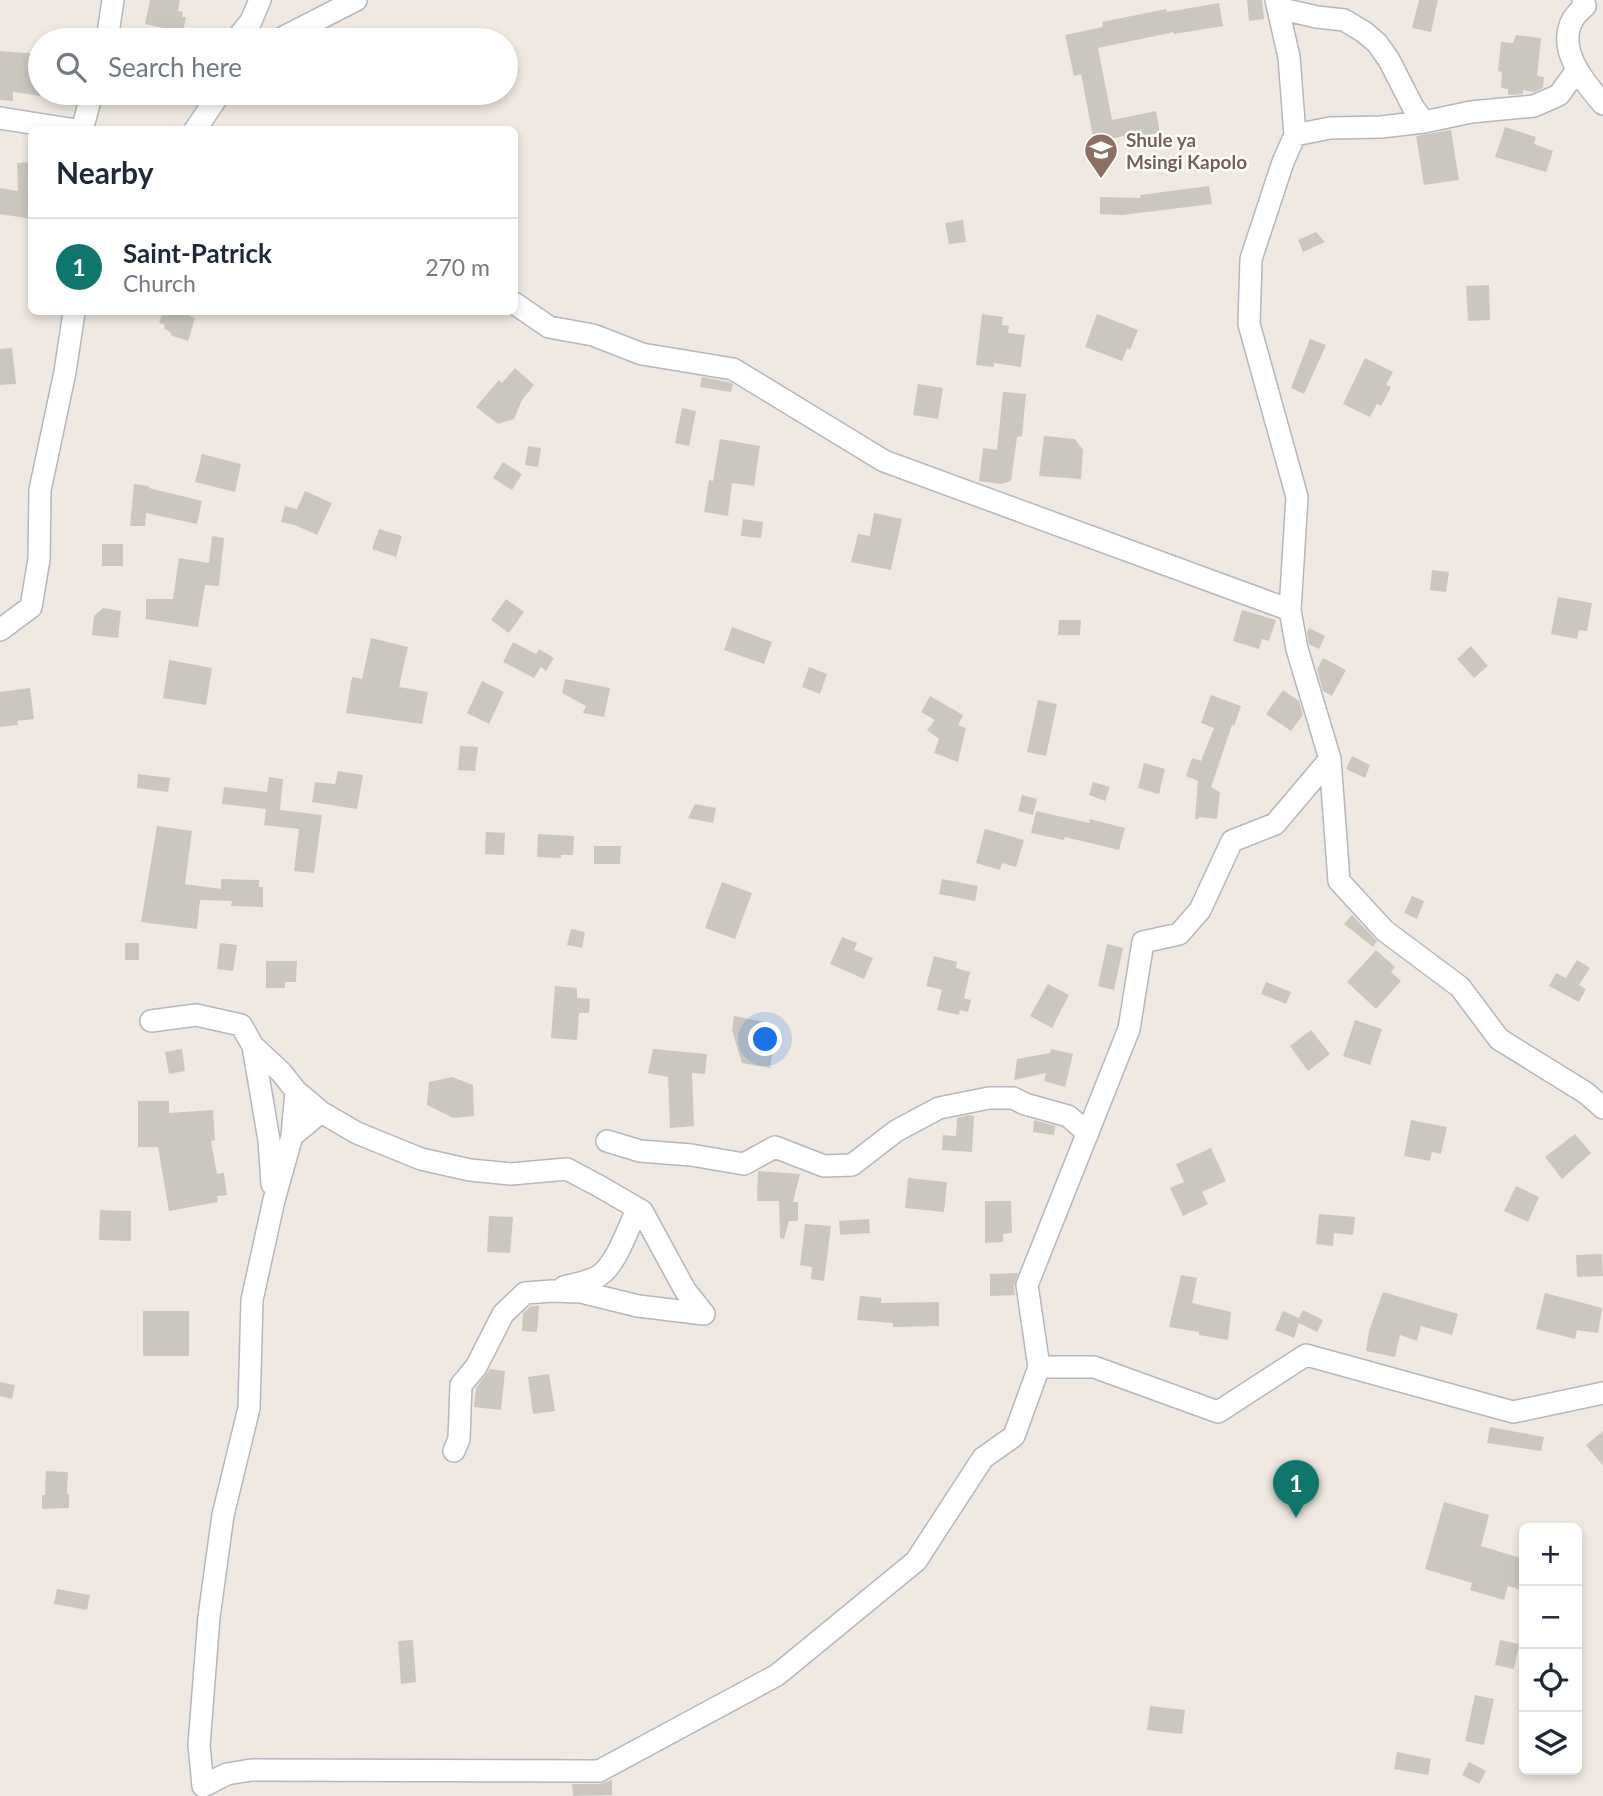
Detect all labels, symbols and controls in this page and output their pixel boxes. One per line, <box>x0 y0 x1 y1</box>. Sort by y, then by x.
search box <box>28 28 518 105</box>
icon: search <box>52 48 90 86</box>
text: Search here <box>108 51 242 83</box>
place label: Shule ya Msingi Kapolo <box>1126 128 1247 173</box>
school or university icon: Shule ya Msingi Kapolo <box>1082 131 1120 180</box>
text: Nearby <box>56 154 154 190</box>
text: Saint-Patrick <box>123 237 272 269</box>
text: 1 <box>72 253 86 281</box>
text: 270 m <box>425 253 490 281</box>
text: Church <box>123 269 196 297</box>
your location <box>748 1022 782 1056</box>
pin: 1 <box>1273 1460 1319 1518</box>
map controls <box>1519 1523 1582 1775</box>
button: + <box>1519 1523 1582 1586</box>
button: − <box>1519 1586 1582 1649</box>
button: locate <box>1519 1649 1582 1712</box>
button: layers <box>1519 1712 1582 1775</box>

